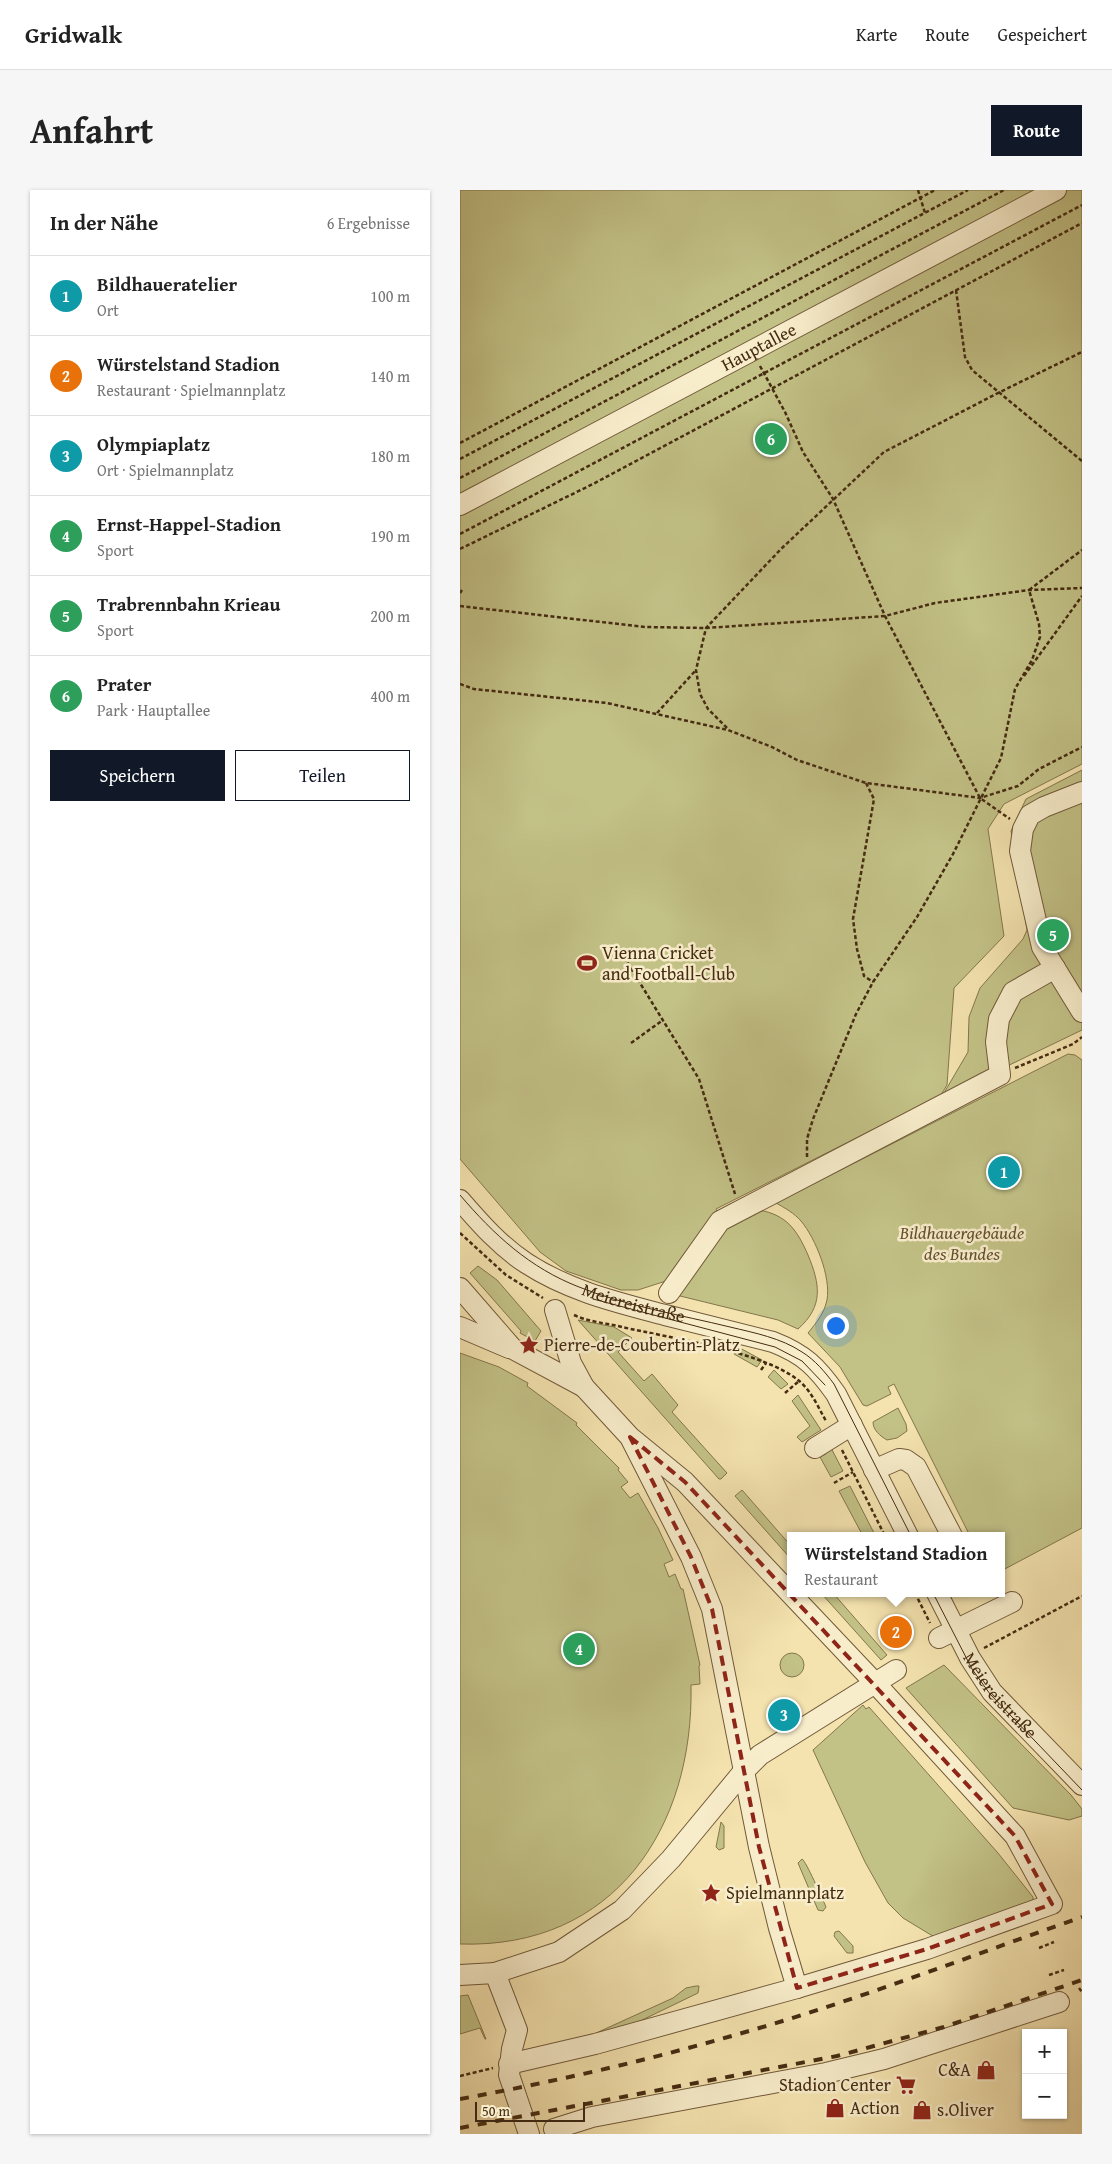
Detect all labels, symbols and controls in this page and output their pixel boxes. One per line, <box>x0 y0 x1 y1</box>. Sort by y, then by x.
text: Gridwalk <box>25 17 122 52</box>
text: Karte <box>856 21 897 48</box>
text: Route <box>925 21 970 48</box>
text: Gespeichert <box>998 21 1087 48</box>
text: Anfahrt <box>30 105 153 156</box>
button: Route <box>991 105 1082 156</box>
text: In der Nähe <box>50 207 158 238</box>
text: 6 Ergebnisse <box>327 211 410 235</box>
text: Bildhaueratelier <box>97 270 237 298</box>
text: 1 <box>62 284 70 308</box>
text: 100 m <box>370 284 410 308</box>
text: Ort <box>97 298 119 322</box>
street label: Hauptallee <box>716 316 801 378</box>
text: Würstelstand Stadion <box>97 350 280 378</box>
text: 2 <box>62 364 70 388</box>
text: 140 m <box>370 364 410 388</box>
text: Restaurant · Spielmannplatz <box>97 378 285 402</box>
pin: 6 <box>755 420 787 458</box>
text: Olympiaplatz <box>97 430 210 458</box>
text: 3 <box>62 444 70 468</box>
text: 180 m <box>370 444 410 468</box>
text: Ort · Spielmannplatz <box>97 458 234 482</box>
text: Ernst-Happel-Stadion <box>97 510 281 538</box>
text: 4 <box>62 524 70 548</box>
text: 190 m <box>370 524 410 548</box>
text: Sport <box>97 538 134 562</box>
text: Trabrennbahn Krieau <box>97 590 280 618</box>
text: 5 <box>62 604 70 628</box>
text: 200 m <box>370 604 410 628</box>
text: Sport <box>97 618 134 642</box>
text: Prater <box>97 670 152 698</box>
text: 6 <box>62 684 70 708</box>
text: 400 m <box>370 684 410 708</box>
text: Park · Hauptallee <box>97 698 210 722</box>
button: Speichern <box>50 750 225 801</box>
button: Teilen <box>235 750 410 801</box>
pin: 5 <box>1037 916 1069 954</box>
place label: Vienna Cricket and Football-Club <box>602 939 735 987</box>
sports icon: Vienna Cricket and Football-Club <box>576 952 598 974</box>
pin: 1 <box>988 1153 1020 1191</box>
park label: Bildhauergebäude des Bundes <box>899 1219 1024 1267</box>
street label: Meiereistraße <box>578 1275 688 1329</box>
your location <box>823 1313 849 1339</box>
place label: Pierre-de-Coubertin-Platz <box>544 1331 740 1358</box>
place icon: Pierre-de-Coubertin-Platz <box>518 1334 540 1356</box>
popup <box>787 1532 1005 1597</box>
text: Würstelstand Stadion <box>805 1539 987 1567</box>
text: Restaurant <box>805 1567 878 1591</box>
pin: 2 <box>880 1613 912 1651</box>
pin: 4 <box>563 1630 595 1668</box>
street label: Meiereistraße <box>957 1646 1044 1744</box>
pin: 3 <box>768 1696 800 1734</box>
place label: Spielmannplatz <box>726 1879 844 1906</box>
place icon: Spielmannplatz <box>700 1882 722 1904</box>
map controls <box>1022 2029 1067 2119</box>
button: + <box>1022 2029 1067 2074</box>
place label: C&A <box>938 2056 971 2083</box>
shop icon: C&A <box>975 2059 997 2081</box>
place label: Stadion Center <box>779 2071 892 2098</box>
supermarket icon: Stadion Center <box>895 2074 917 2096</box>
button: − <box>1022 2074 1067 2119</box>
place label: Action <box>850 2094 900 2121</box>
place label: s.Oliver <box>937 2096 995 2123</box>
shop icon: Action <box>824 2097 846 2119</box>
scale bar <box>475 2099 585 2122</box>
shop icon: s.Oliver <box>911 2099 933 2121</box>
text: 50 m <box>482 2101 510 2121</box>

